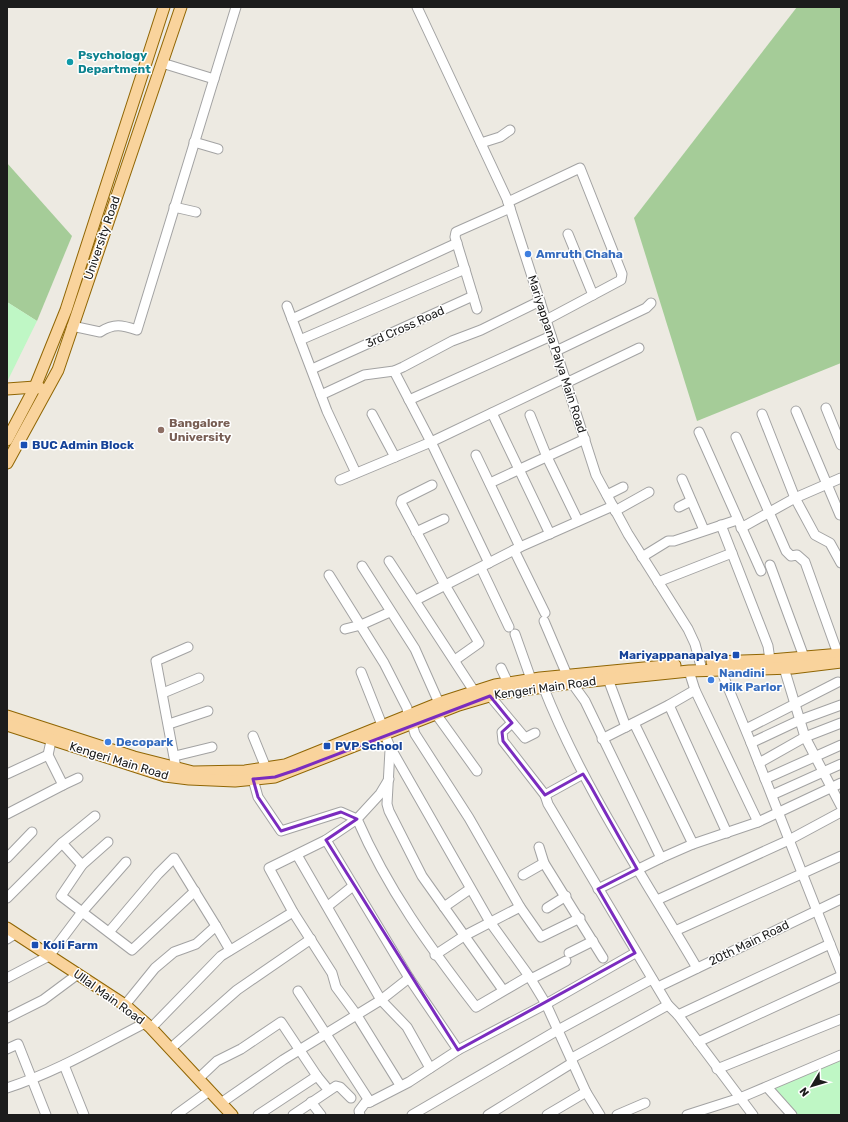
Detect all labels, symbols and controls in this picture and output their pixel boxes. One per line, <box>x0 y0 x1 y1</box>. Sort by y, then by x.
place label: Psychology Department <box>78 48 151 76</box>
marker: Psychology Department <box>65 57 75 67</box>
street label: University Road <box>81 194 123 282</box>
place label: Amruth Chaha <box>536 247 623 261</box>
marker: Amruth Chaha <box>523 249 533 259</box>
street label: Mariyappana Palya Main Road <box>525 273 589 435</box>
street label: 3rd Cross Road <box>363 303 447 351</box>
place label: Bangalore University <box>169 416 231 444</box>
marker: Bangalore University <box>156 425 166 435</box>
place label: BUC Admin Block <box>32 438 134 452</box>
marker: BUC Admin Block <box>19 440 29 450</box>
place label: Mariyappanapalya <box>619 648 728 662</box>
marker: Mariyappanapalya <box>731 650 741 660</box>
place label: Nandini Milk Parlor <box>719 666 783 694</box>
street label: Kengeri Main Road <box>493 674 597 702</box>
marker: Nandini Milk Parlor <box>706 675 716 685</box>
place label: Decopark <box>116 735 173 749</box>
marker: Decopark <box>103 737 113 747</box>
street label: Kengeri Main Road <box>68 739 170 783</box>
place label: PVP School <box>335 739 403 753</box>
marker: PVP School <box>322 741 332 751</box>
street label: 20th Main Road <box>707 918 791 968</box>
place label: Koli Farm <box>43 938 98 952</box>
marker: Koli Farm <box>30 940 40 950</box>
street label: Ullal Main Road <box>71 967 147 1027</box>
north arrow <box>792 1066 832 1106</box>
text: N <box>797 1085 812 1099</box>

